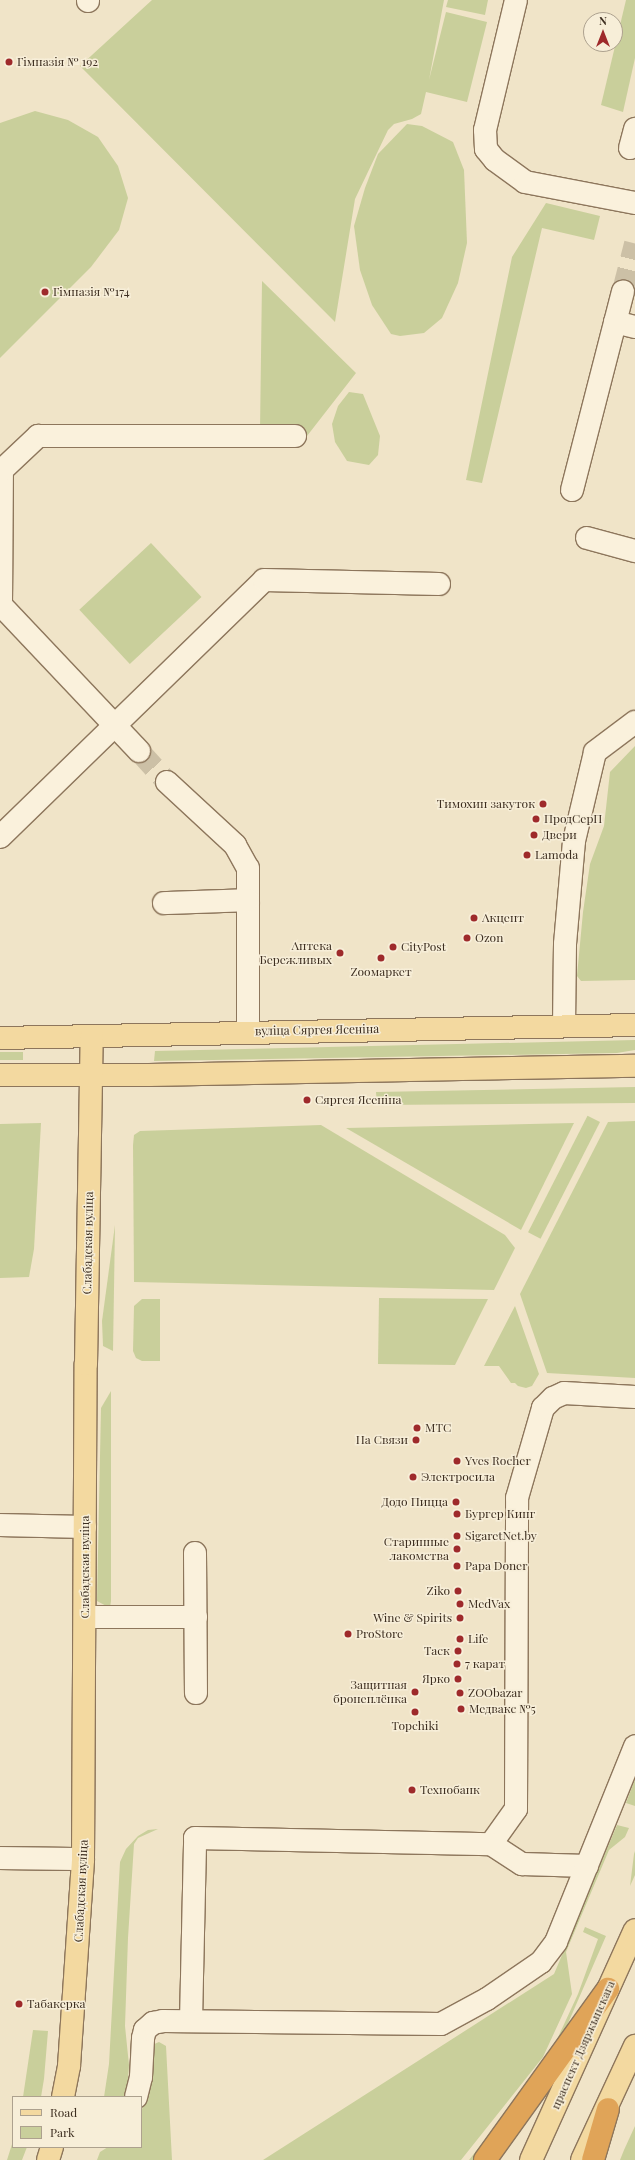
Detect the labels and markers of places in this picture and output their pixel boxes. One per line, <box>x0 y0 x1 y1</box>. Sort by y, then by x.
place label: Гімназія № 192 <box>17 55 98 69</box>
marker: Гімназія № 192 <box>4 57 14 67</box>
place label: Гімназія №174 <box>53 285 130 299</box>
marker: Гімназія №174 <box>40 287 50 297</box>
place label: Тимохин закуток <box>437 797 535 811</box>
marker: Тимохин закуток <box>538 799 548 809</box>
place label: ПродСерП <box>544 812 602 826</box>
marker: ПродСерП <box>531 814 541 824</box>
place label: Двери <box>542 828 577 842</box>
marker: Двери <box>529 830 539 840</box>
place label: Lamoda <box>535 848 578 862</box>
marker: Lamoda <box>522 850 532 860</box>
place label: Акцент <box>482 911 524 925</box>
marker: Акцент <box>469 913 479 923</box>
place label: Ozon <box>475 931 503 945</box>
marker: Ozon <box>462 933 472 943</box>
place label: Аптека Бережливых <box>260 939 332 967</box>
place label: CityPost <box>401 940 446 954</box>
marker: CityPost <box>388 942 398 952</box>
marker: Аптека Бережливых <box>335 948 345 958</box>
marker: Zooмаркет <box>376 953 386 963</box>
place label: Zooмаркет <box>350 965 412 979</box>
place label: Сяргея Ясеніна <box>315 1093 401 1107</box>
marker: Сяргея Ясеніна <box>302 1095 312 1105</box>
place label: МТС <box>425 1421 451 1435</box>
marker: МТС <box>412 1423 422 1433</box>
place label: На Связи <box>356 1433 408 1447</box>
marker: На Связи <box>411 1435 421 1445</box>
place label: Yves Rocher <box>465 1454 531 1468</box>
marker: Yves Rocher <box>452 1456 462 1466</box>
place label: Электросила <box>421 1470 495 1484</box>
marker: Электросила <box>408 1472 418 1482</box>
place label: Додо Пицца <box>382 1495 448 1509</box>
marker: Додо Пицца <box>451 1497 461 1507</box>
place label: Бургер Кинг <box>465 1507 535 1521</box>
marker: Бургер Кинг <box>452 1509 462 1519</box>
place label: SigaretNet.by <box>465 1529 537 1543</box>
marker: SigaretNet.by <box>452 1531 462 1541</box>
place label: Старинные лакомства <box>384 1535 449 1563</box>
marker: Старинные лакомства <box>452 1544 462 1554</box>
place label: Papa Doner <box>465 1559 528 1573</box>
marker: Papa Doner <box>452 1561 462 1571</box>
place label: Ziko <box>427 1584 450 1598</box>
marker: Ziko <box>453 1586 463 1596</box>
place label: MedVax <box>468 1597 510 1611</box>
marker: MedVax <box>455 1599 465 1609</box>
place label: Wine & Spirits <box>373 1611 452 1625</box>
marker: Wine & Spirits <box>455 1613 465 1623</box>
place label: ProStore <box>356 1627 403 1641</box>
marker: ProStore <box>343 1629 353 1639</box>
place label: Life <box>468 1632 488 1646</box>
marker: Life <box>455 1634 465 1644</box>
place label: Таск <box>424 1644 450 1658</box>
marker: Таск <box>453 1646 463 1656</box>
place label: 7 карат <box>465 1657 505 1671</box>
marker: 7 карат <box>452 1659 462 1669</box>
place label: Ярко <box>422 1672 450 1686</box>
marker: Ярко <box>453 1674 463 1684</box>
place label: Защитная бронеплёнка <box>333 1678 407 1706</box>
place label: ZOObazar <box>468 1686 523 1700</box>
marker: Защитная бронеплёнка <box>410 1687 420 1697</box>
marker: ZOObazar <box>455 1688 465 1698</box>
place label: Медвакс №5 <box>469 1702 536 1716</box>
marker: Медвакс №5 <box>456 1704 466 1714</box>
marker: Topchiki <box>410 1707 420 1717</box>
place label: Topchiki <box>391 1719 439 1733</box>
place label: Технобанк <box>420 1783 480 1797</box>
marker: Технобанк <box>407 1785 417 1795</box>
place label: Табакерка <box>27 1997 86 2011</box>
marker: Табакерка <box>14 1999 24 2009</box>

